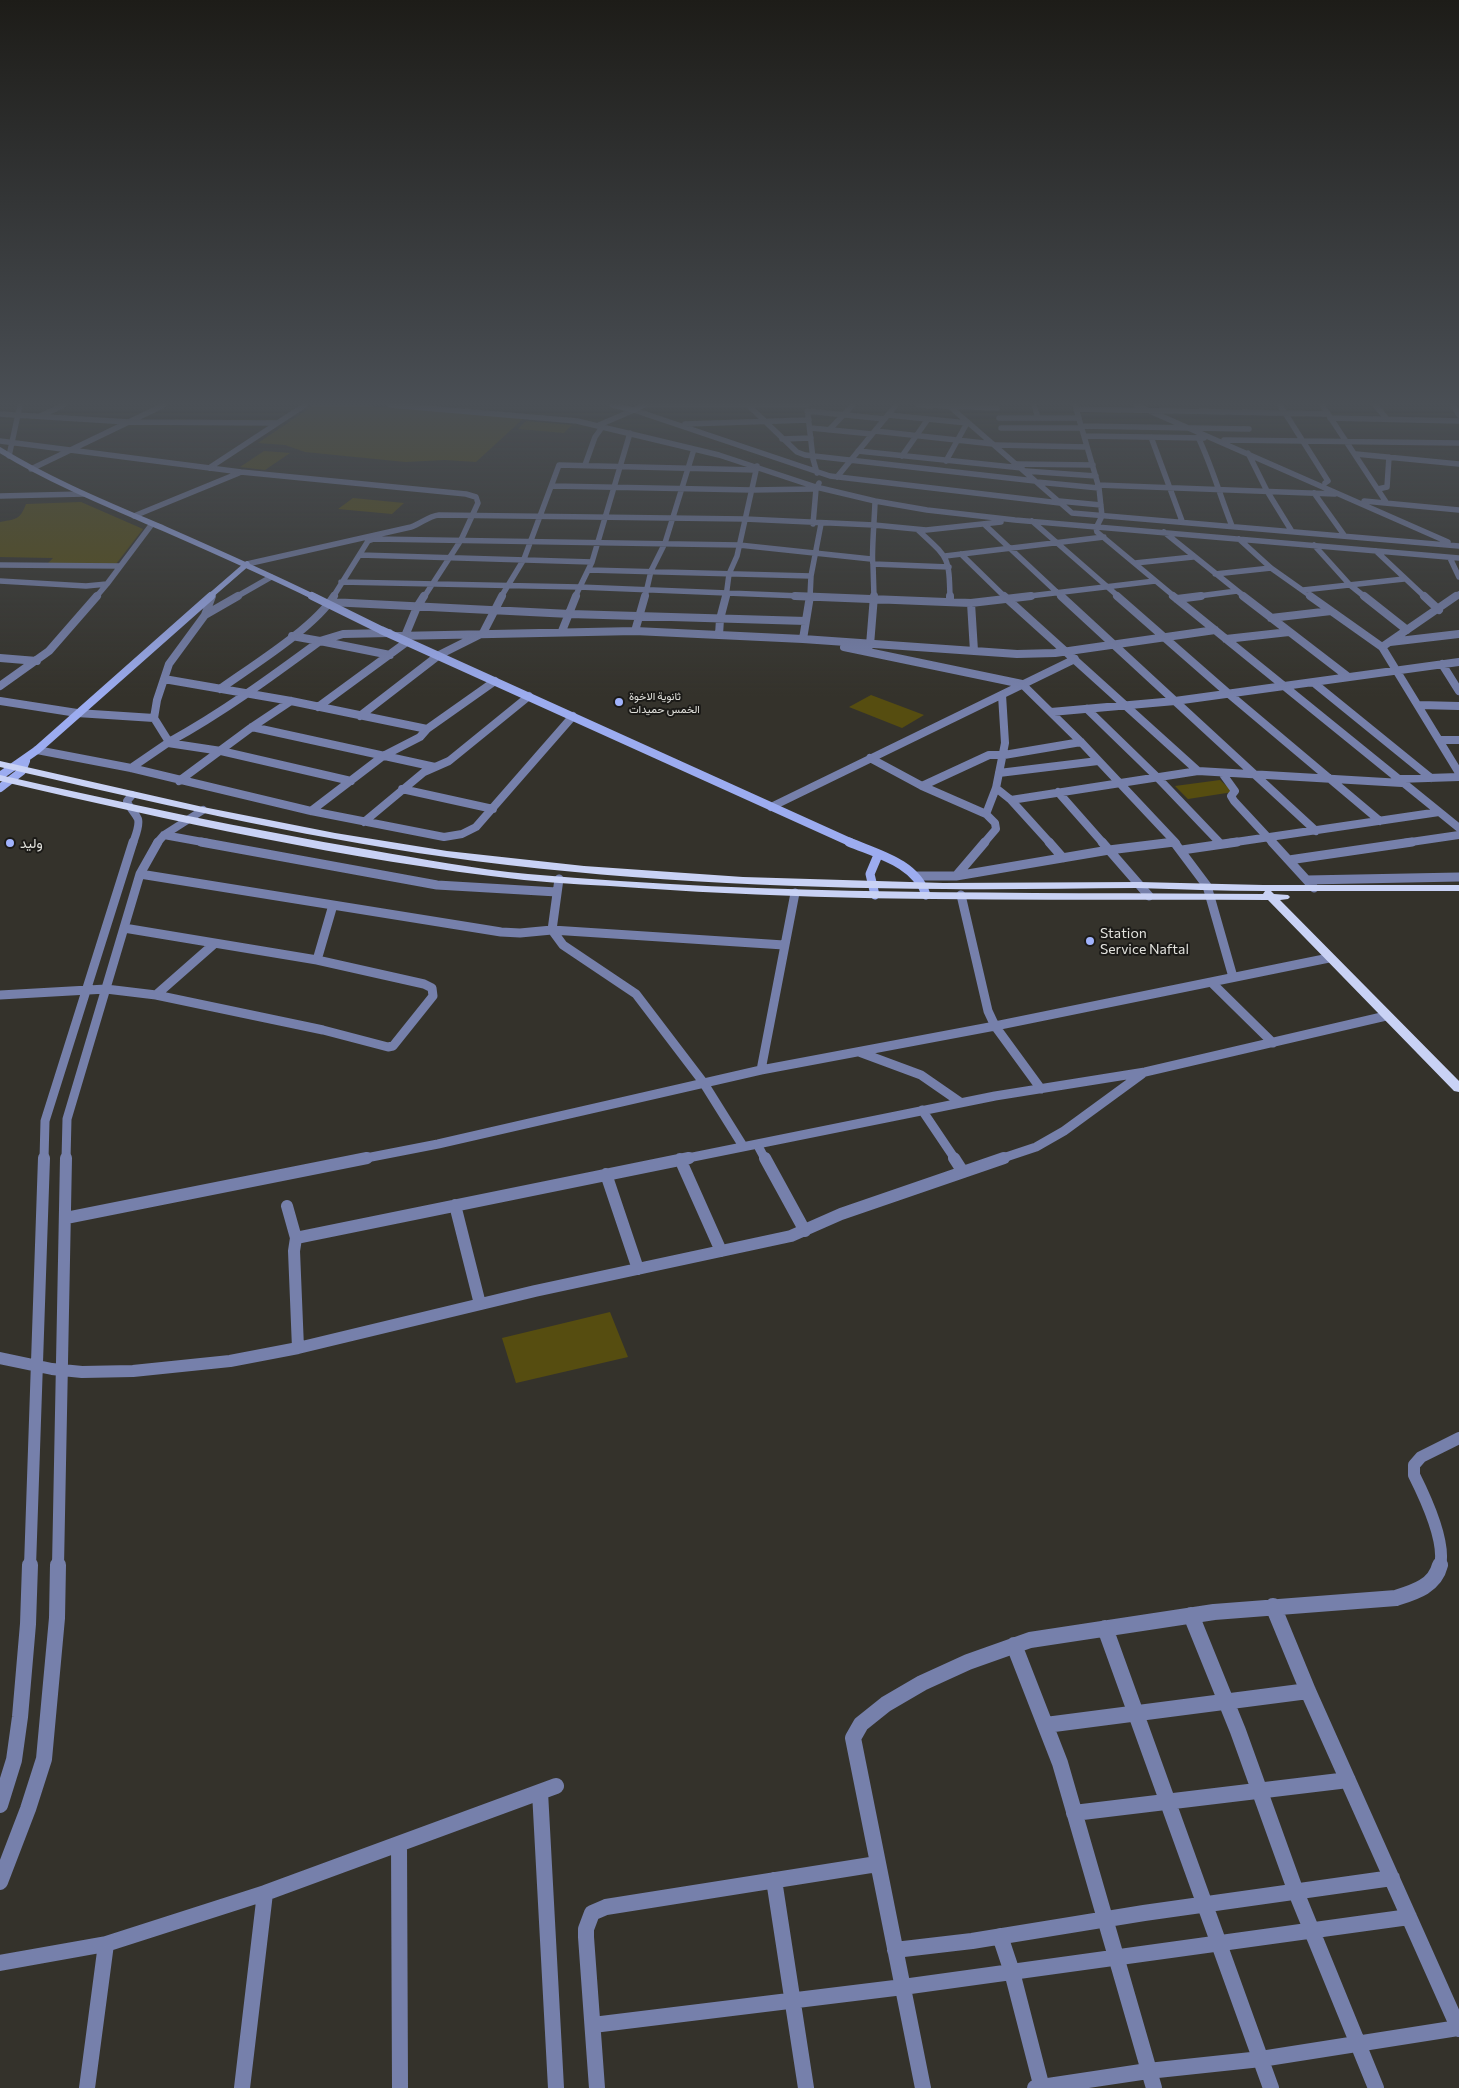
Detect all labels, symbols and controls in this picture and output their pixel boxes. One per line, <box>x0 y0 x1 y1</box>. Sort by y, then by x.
place label: ثانوية الاخوة الخمس حميدات <box>629 689 700 715</box>
marker: ثانوية الاخوة الخمس حميدات <box>613 696 625 708</box>
place label: وليد <box>20 835 43 851</box>
marker: وليد <box>4 837 16 849</box>
place label: Station Service Naftal <box>1100 925 1189 958</box>
marker: Station Service Naftal <box>1084 935 1096 947</box>

